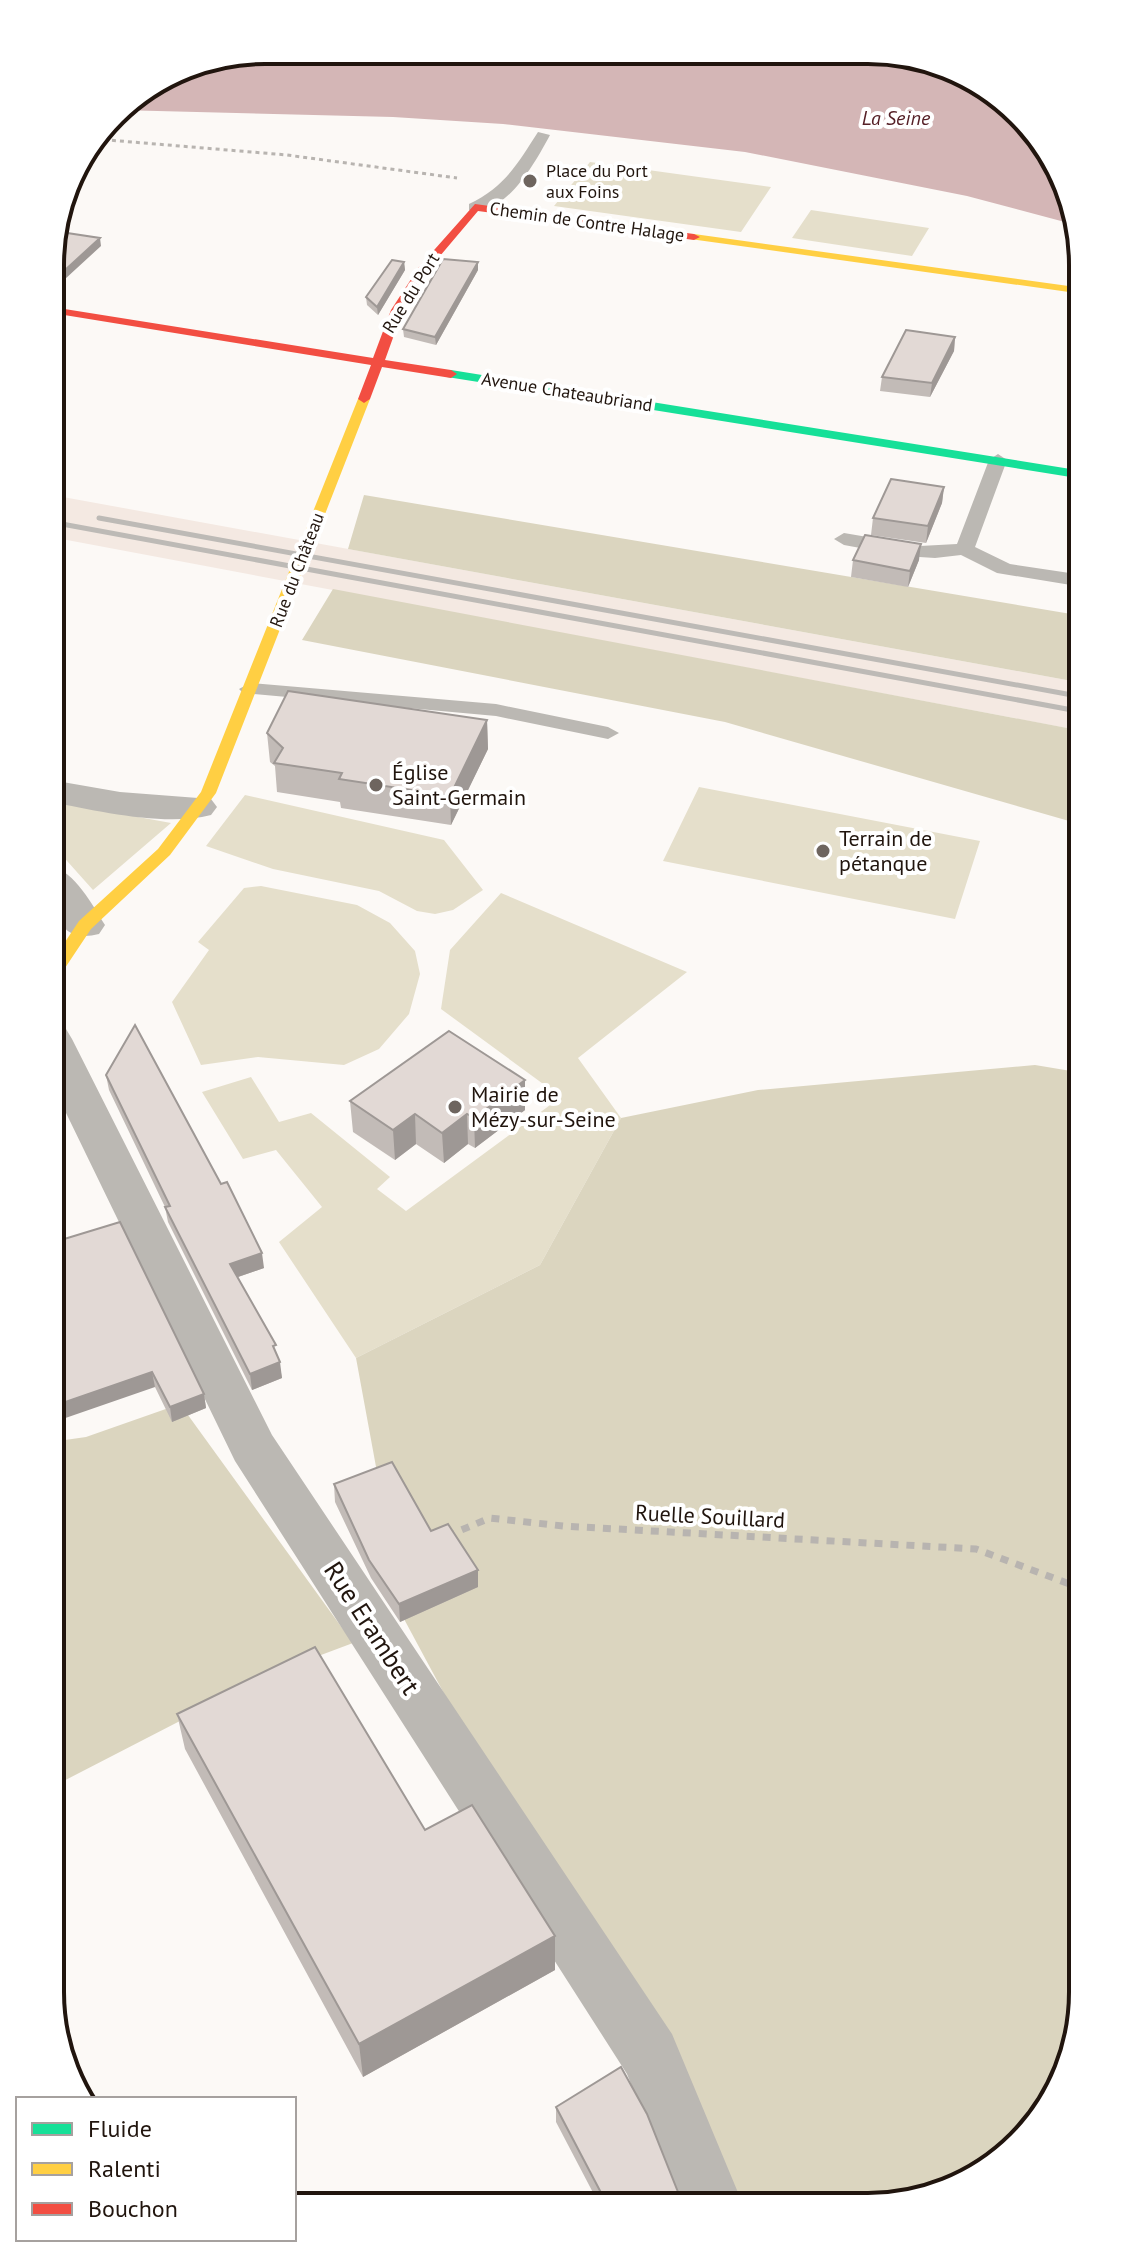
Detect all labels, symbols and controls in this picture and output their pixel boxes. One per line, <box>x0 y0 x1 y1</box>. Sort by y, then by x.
water label: La Seine <box>862 105 931 131</box>
place label: Place du Port aux Foins <box>546 159 648 203</box>
marker: Place du Port aux Foins <box>521 172 539 190</box>
street label: Chemin de Contre Halage <box>488 196 686 247</box>
street label: Rue du Port <box>377 248 444 337</box>
street label: Avenue Chateaubriand <box>480 367 654 416</box>
street label: Rue du Château <box>264 509 329 630</box>
place label: Église Saint-Germain <box>392 758 526 811</box>
marker: Église Saint-Germain <box>367 776 385 794</box>
place label: Terrain de pétanque <box>839 824 932 877</box>
marker: Terrain de pétanque <box>814 842 832 860</box>
place label: Mairie de Mézy-sur-Seine <box>471 1080 616 1133</box>
marker: Mairie de Mézy-sur-Seine <box>446 1098 464 1116</box>
street label: Ruelle Souillard <box>634 1498 786 1534</box>
street label: Rue Erambert <box>317 1555 428 1701</box>
legend <box>16 2097 296 2241</box>
text: Fluide <box>88 2113 152 2144</box>
text: Ralenti <box>88 2153 161 2184</box>
text: Bouchon <box>88 2193 178 2224</box>

